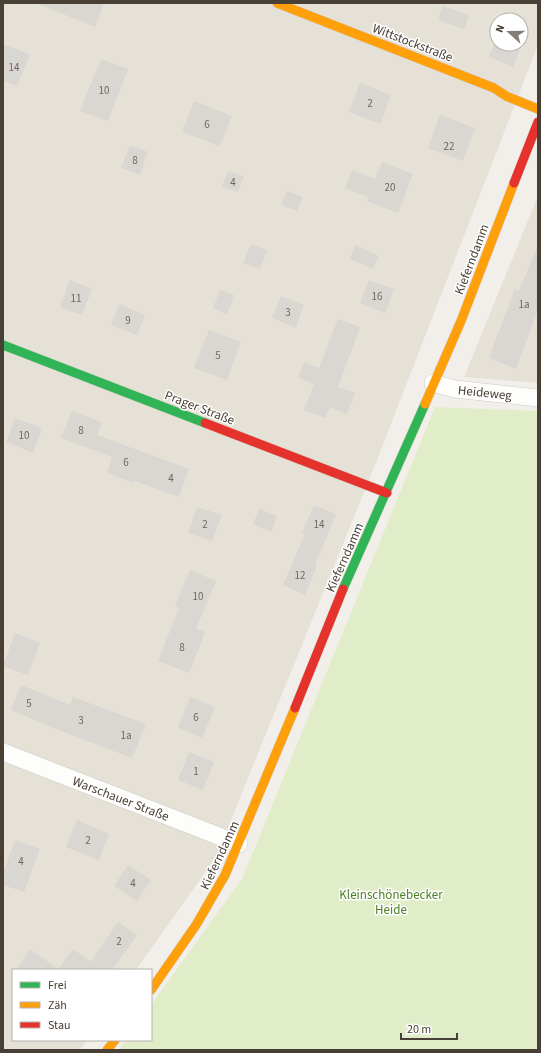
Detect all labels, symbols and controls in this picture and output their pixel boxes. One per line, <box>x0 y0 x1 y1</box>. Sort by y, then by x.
north arrow <box>489 12 529 52</box>
street label: Wittstockstraße <box>370 19 456 67</box>
text: N <box>492 22 508 35</box>
house number: 14 <box>9 60 20 75</box>
house number: 10 <box>99 83 109 98</box>
house number: 2 <box>367 96 373 111</box>
house number: 6 <box>204 117 210 132</box>
house number: 22 <box>444 139 454 154</box>
house number: 8 <box>132 153 138 168</box>
house number: 4 <box>230 175 236 190</box>
house number: 20 <box>385 180 395 195</box>
street label: Kieferndamm <box>450 221 494 297</box>
house number: 16 <box>372 289 383 304</box>
house number: 11 <box>71 291 81 306</box>
house number: 1a <box>518 297 530 312</box>
house number: 3 <box>285 305 291 320</box>
house number: 9 <box>125 313 131 328</box>
house number: 5 <box>215 348 221 363</box>
street label: Heideweg <box>457 381 513 405</box>
street label: Prager Straße <box>162 386 237 430</box>
house number: 8 <box>78 423 84 438</box>
house number: 10 <box>19 428 29 443</box>
house number: 6 <box>123 455 129 470</box>
house number: 4 <box>168 471 174 486</box>
house number: 2 <box>202 517 208 532</box>
house number: 14 <box>314 517 325 532</box>
street label: Kieferndamm <box>322 520 368 595</box>
house number: 12 <box>295 568 305 583</box>
house number: 10 <box>193 589 203 604</box>
house number: 8 <box>179 640 185 655</box>
house number: 5 <box>26 696 32 711</box>
house number: 6 <box>193 710 199 725</box>
house number: 3 <box>78 713 84 728</box>
house number: 1a <box>120 728 132 743</box>
house number: 1 <box>193 764 199 779</box>
street label: Warschauer Straße <box>70 772 172 826</box>
street label: Kieferndamm <box>196 818 244 893</box>
house number: 2 <box>85 833 91 848</box>
house number: 4 <box>18 854 24 869</box>
house number: 4 <box>130 876 136 891</box>
park label: Kleinschönebecker Heide <box>339 886 443 919</box>
house number: 2 <box>116 934 122 949</box>
legend <box>12 969 152 1041</box>
text: Frei <box>48 977 67 994</box>
text: Zäh <box>48 997 67 1014</box>
scale bar <box>401 1015 457 1041</box>
text: Stau <box>48 1017 71 1034</box>
text: 20 m <box>407 1021 431 1038</box>

